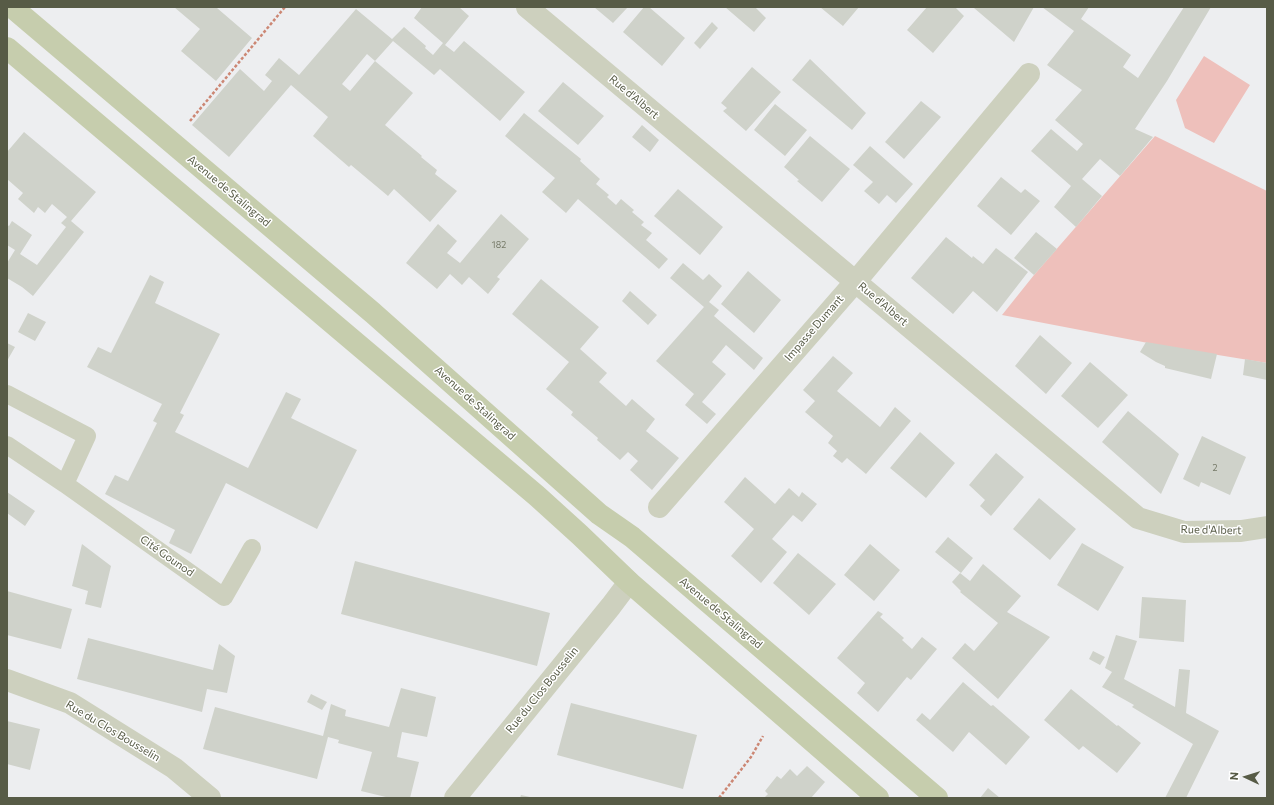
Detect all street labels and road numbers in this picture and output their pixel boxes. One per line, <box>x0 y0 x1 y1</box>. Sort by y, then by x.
street label: Rue d'Albert <box>606 72 662 122</box>
street label: Avenue de Stalingrad <box>185 153 273 229</box>
street label: Rue d'Albert <box>855 279 911 329</box>
street label: Impasse Dumant <box>782 292 846 364</box>
street label: Avenue de Stalingrad <box>432 363 518 443</box>
street label: Rue d'Albert <box>1180 523 1242 537</box>
street label: Cité Gounod <box>138 533 196 579</box>
street label: Avenue de Stalingrad <box>677 575 765 651</box>
street label: Rue du Clos Bousselin <box>503 644 581 736</box>
street label: Rue du Clos Bousselin <box>64 698 162 764</box>

